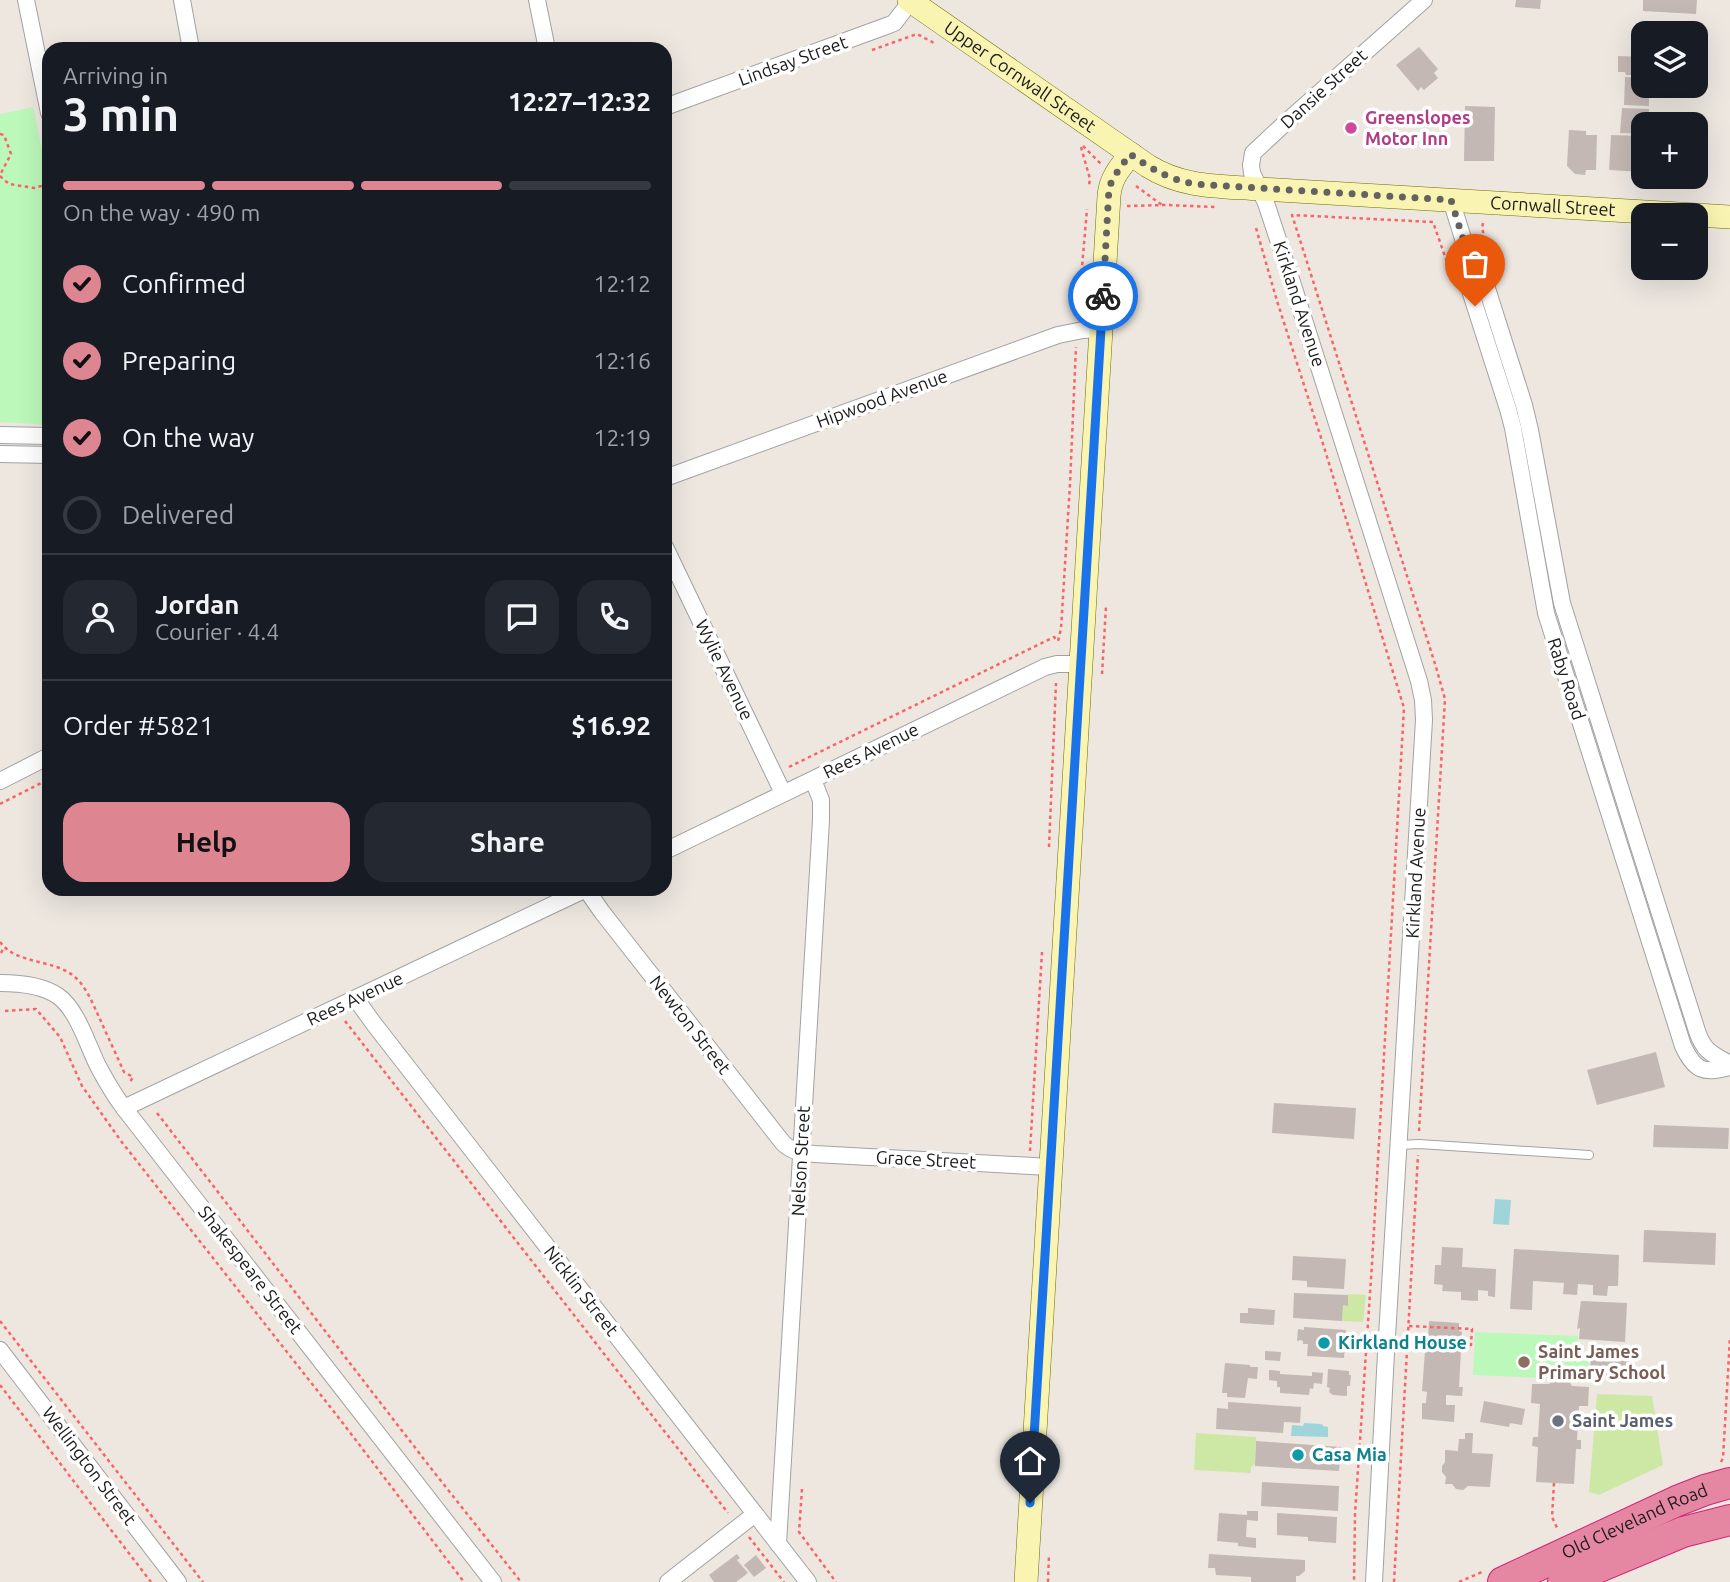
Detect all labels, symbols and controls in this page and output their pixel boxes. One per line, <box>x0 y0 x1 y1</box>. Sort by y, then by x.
street label: Upper Cornwall Street <box>941 17 1100 136</box>
map controls <box>1631 21 1708 280</box>
button: layers <box>1631 21 1708 98</box>
street label: Lindsay Street <box>735 31 850 89</box>
street label: Dansie Street <box>1276 44 1370 132</box>
text: Arriving in <box>63 63 168 88</box>
text: 12:27–12:32 <box>508 87 651 116</box>
text: 3 min <box>63 88 179 140</box>
place label: Greenslopes Motor Inn <box>1365 107 1470 148</box>
button: + <box>1631 112 1708 189</box>
marker: Greenslopes Motor Inn <box>1343 120 1359 136</box>
street label: Cornwall Street <box>1489 192 1616 219</box>
text: On the way · 490 m <box>63 200 260 225</box>
button: − <box>1631 203 1708 280</box>
pin <box>1445 234 1505 306</box>
street label: Kirkland Avenue <box>1270 238 1330 369</box>
icon: bag <box>1456 245 1494 283</box>
courier <box>1068 261 1138 331</box>
icon: check <box>63 265 101 303</box>
text: Confirmed <box>122 269 246 298</box>
text: 12:12 <box>593 271 651 296</box>
icon: bike <box>1084 277 1122 315</box>
icon: check <box>63 342 101 380</box>
text: Preparing <box>122 346 236 375</box>
text: 12:16 <box>593 348 651 373</box>
street label: Hipwood Avenue <box>814 365 950 431</box>
icon: check <box>63 419 101 457</box>
text: On the way <box>122 423 254 452</box>
text: 12:19 <box>593 425 651 450</box>
text: Delivered <box>122 500 234 529</box>
button: person <box>63 580 137 654</box>
button: chat <box>485 580 559 654</box>
button: phone <box>577 580 651 654</box>
text: Jordan <box>155 590 240 619</box>
street label: Wylie Avenue <box>692 616 758 723</box>
text: Courier · 4.4 <box>155 619 279 644</box>
street label: Raby Road <box>1544 635 1590 722</box>
text: Order #5821 <box>63 711 214 740</box>
text: $16.92 <box>571 711 651 740</box>
street label: Rees Avenue <box>820 718 922 782</box>
button: Help <box>63 802 350 882</box>
button: Share <box>364 802 651 882</box>
street label: Kirkland Avenue <box>1402 807 1428 939</box>
street label: Rees Avenue <box>303 967 406 1029</box>
street label: Newton Street <box>646 971 735 1077</box>
street label: Nelson Street <box>787 1105 813 1217</box>
street label: Grace Street <box>875 1146 977 1172</box>
street label: Shakespeare Street <box>195 1202 307 1337</box>
street label: Nicklin Street <box>541 1242 623 1339</box>
place label: Kirkland House <box>1338 1332 1467 1352</box>
marker: Kirkland House <box>1316 1335 1332 1351</box>
place label: Saint James Primary School <box>1538 1341 1666 1382</box>
marker: Saint James Primary School <box>1516 1354 1532 1370</box>
street label: Wellington Street <box>39 1402 141 1529</box>
place label: Saint James <box>1572 1410 1673 1430</box>
marker: Saint James <box>1550 1413 1566 1429</box>
pin <box>1000 1431 1060 1503</box>
icon: home <box>1011 1442 1049 1480</box>
place label: Casa Mia <box>1312 1444 1387 1464</box>
marker: Casa Mia <box>1290 1447 1306 1463</box>
street label: Old Cleveland Road <box>1558 1479 1710 1562</box>

